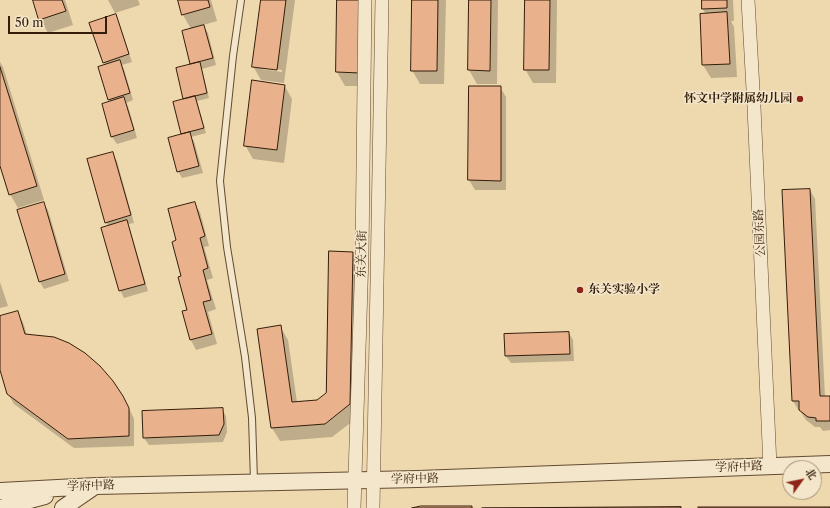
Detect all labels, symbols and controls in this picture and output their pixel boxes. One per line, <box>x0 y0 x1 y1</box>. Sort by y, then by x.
scale bar <box>10 8 109 34</box>
text: 50 m <box>15 15 44 30</box>
place label: 怀文中学附属幼儿园 <box>684 92 792 106</box>
marker: 怀文中学附属幼儿园 <box>795 94 805 104</box>
street label: 公园东路 <box>752 209 768 257</box>
street label: 东关大街 <box>354 230 370 278</box>
place label: 东关实验小学 <box>588 283 660 297</box>
marker: 东关实验小学 <box>575 285 585 295</box>
street label: 学府中路 <box>715 459 763 475</box>
north arrow <box>782 460 822 500</box>
text: 北 <box>802 466 820 482</box>
street label: 学府中路 <box>391 471 439 487</box>
street label: 学府中路 <box>67 478 115 494</box>

